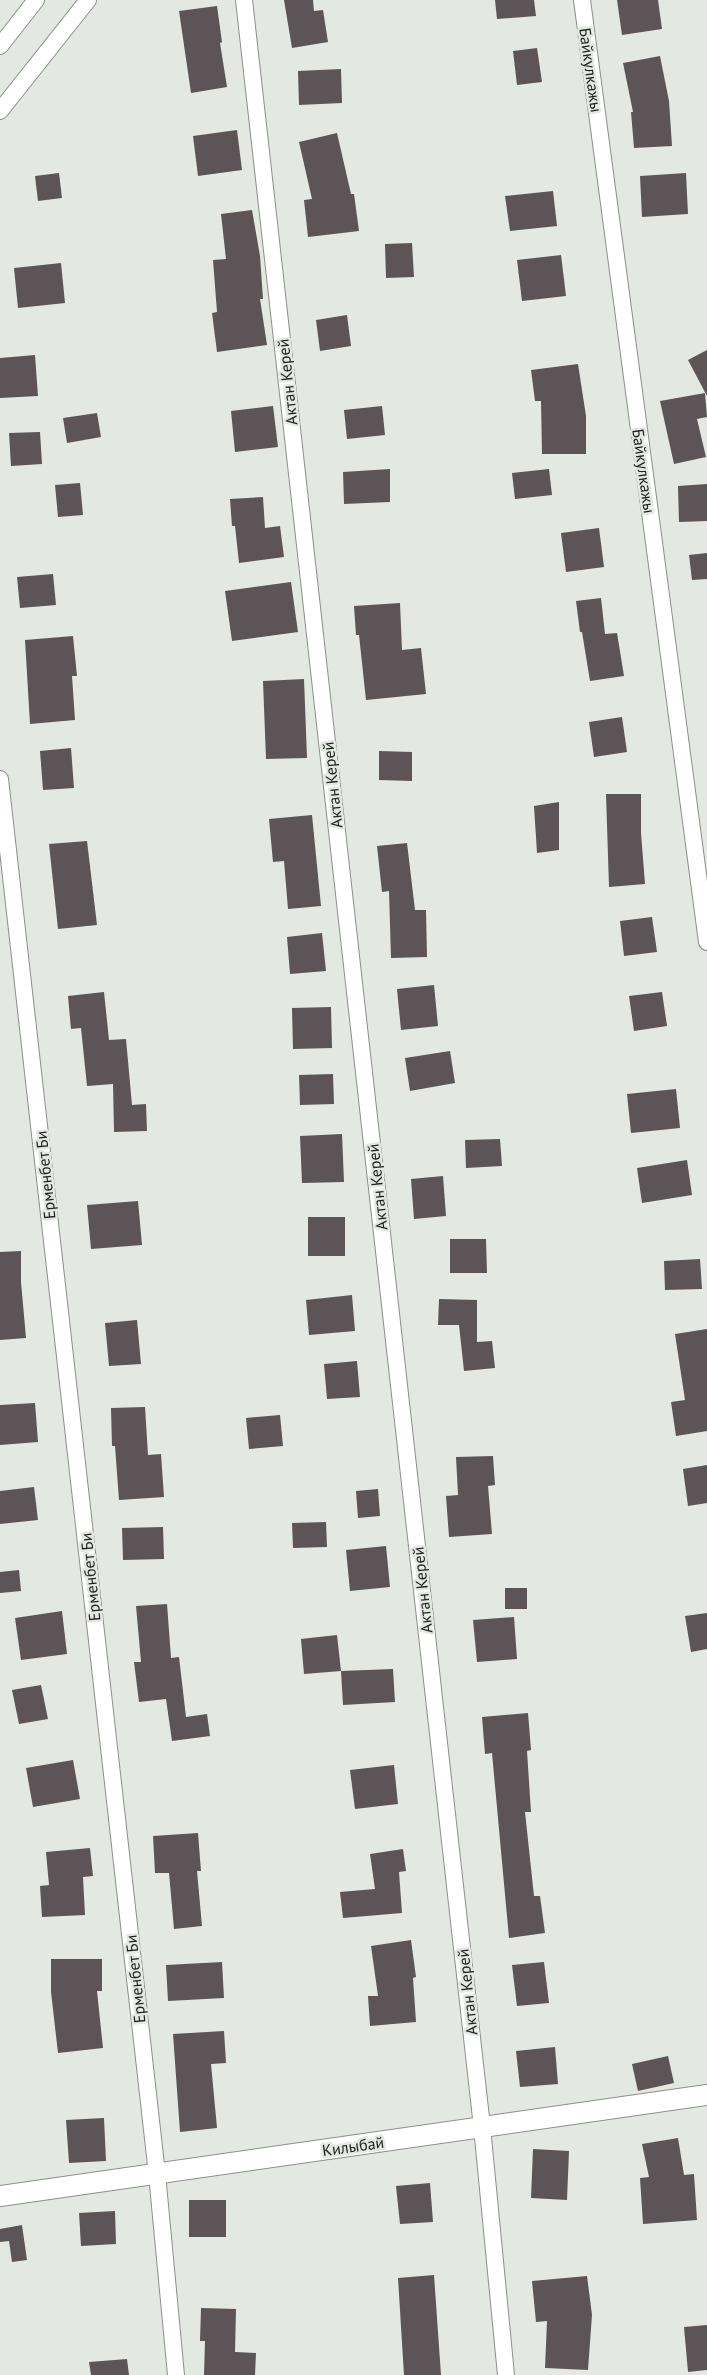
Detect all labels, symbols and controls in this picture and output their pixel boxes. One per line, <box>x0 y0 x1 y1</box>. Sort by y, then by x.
street label: Байкулкажы <box>575 26 607 114</box>
street label: Актан Керей <box>273 338 301 426</box>
street label: Байкулкажы <box>628 427 660 515</box>
street label: Актан Керей <box>318 741 346 829</box>
street label: Ерменбет Би <box>30 1130 60 1220</box>
street label: Актан Керей <box>363 1143 391 1231</box>
street label: Ерменбет Би <box>75 1532 105 1622</box>
street label: Актан Керей <box>408 1546 436 1634</box>
street label: Ерменбет Би <box>120 1934 150 2024</box>
street label: Актан Керей <box>453 1948 481 2036</box>
street label: Килыбай <box>321 2132 385 2160</box>

